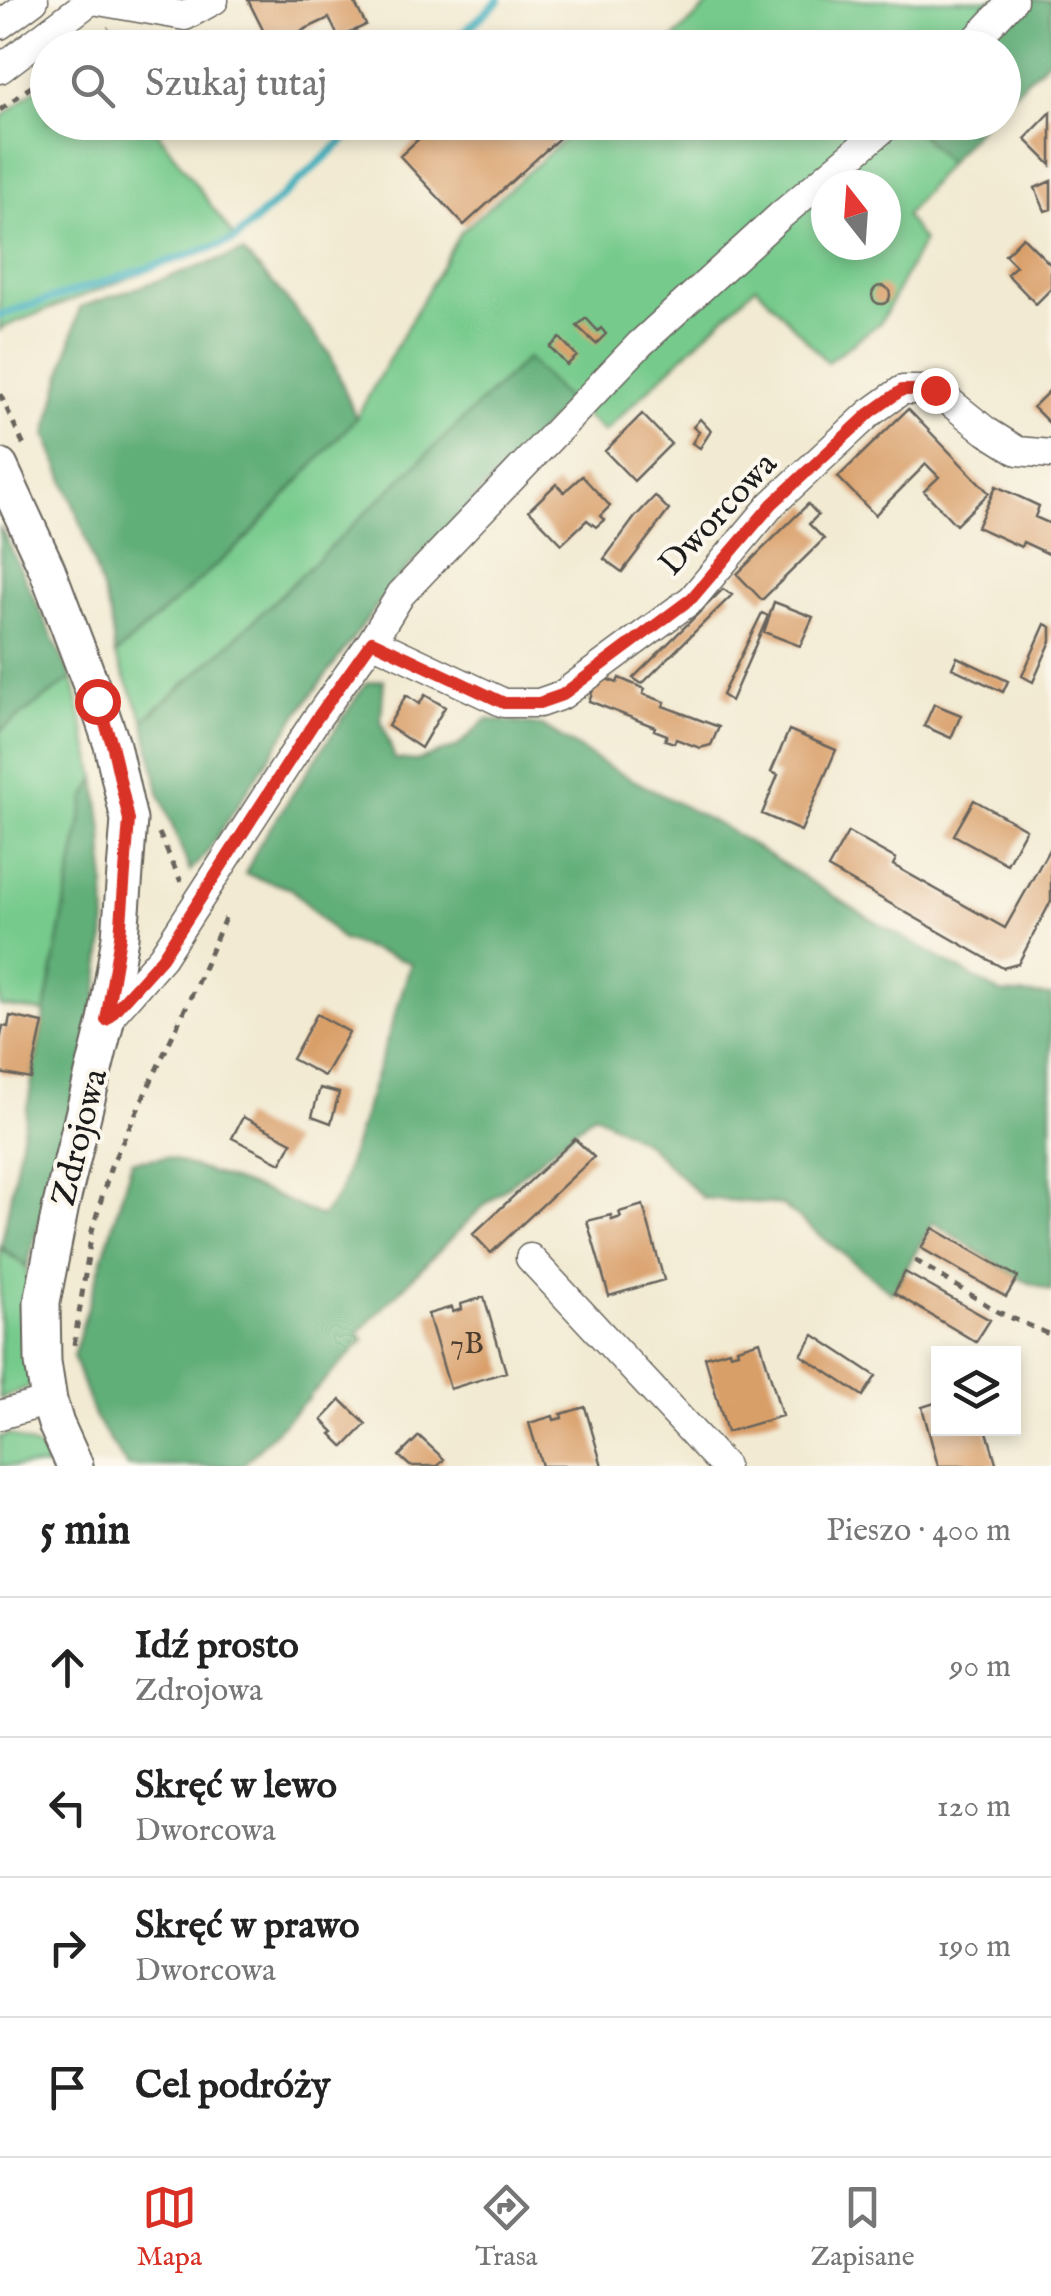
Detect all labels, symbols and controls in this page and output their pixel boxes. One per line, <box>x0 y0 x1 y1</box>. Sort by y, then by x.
search box <box>30 30 1021 140</box>
icon: search <box>65 58 120 113</box>
text: Szukaj tutaj <box>145 61 327 109</box>
north arrow <box>811 170 901 260</box>
route end <box>913 368 959 414</box>
street label: Dworcowa <box>650 442 788 586</box>
route start <box>75 679 121 725</box>
street label: Zdrojowa <box>42 1064 119 1211</box>
house number: 7B <box>450 1326 484 1364</box>
map controls <box>931 1346 1021 1436</box>
button: layers <box>931 1346 1021 1436</box>
text: 5 min <box>40 1505 130 1558</box>
text: Pieszo · 400 m <box>826 1511 1011 1552</box>
text: Idź prosto <box>135 1623 299 1671</box>
icon: ahead <box>40 1640 95 1695</box>
text: 90 m <box>950 1647 1011 1688</box>
text: Zdrojowa <box>135 1671 263 1712</box>
text: Skręć w lewo <box>135 1763 337 1811</box>
icon: left <box>40 1780 95 1835</box>
text: 120 m <box>937 1787 1011 1828</box>
text: Dworcowa <box>135 1811 276 1852</box>
text: Skręć w prawo <box>135 1903 360 1951</box>
icon: right <box>40 1920 95 1975</box>
text: 190 m <box>938 1927 1011 1968</box>
text: Dworcowa <box>135 1951 276 1992</box>
icon: arrive <box>40 2060 95 2115</box>
text: Cel podróży <box>135 2063 330 2111</box>
tab: Mapa <box>136 2180 202 2275</box>
tab: Trasa <box>475 2180 538 2275</box>
tab: Zapisane <box>811 2180 915 2275</box>

